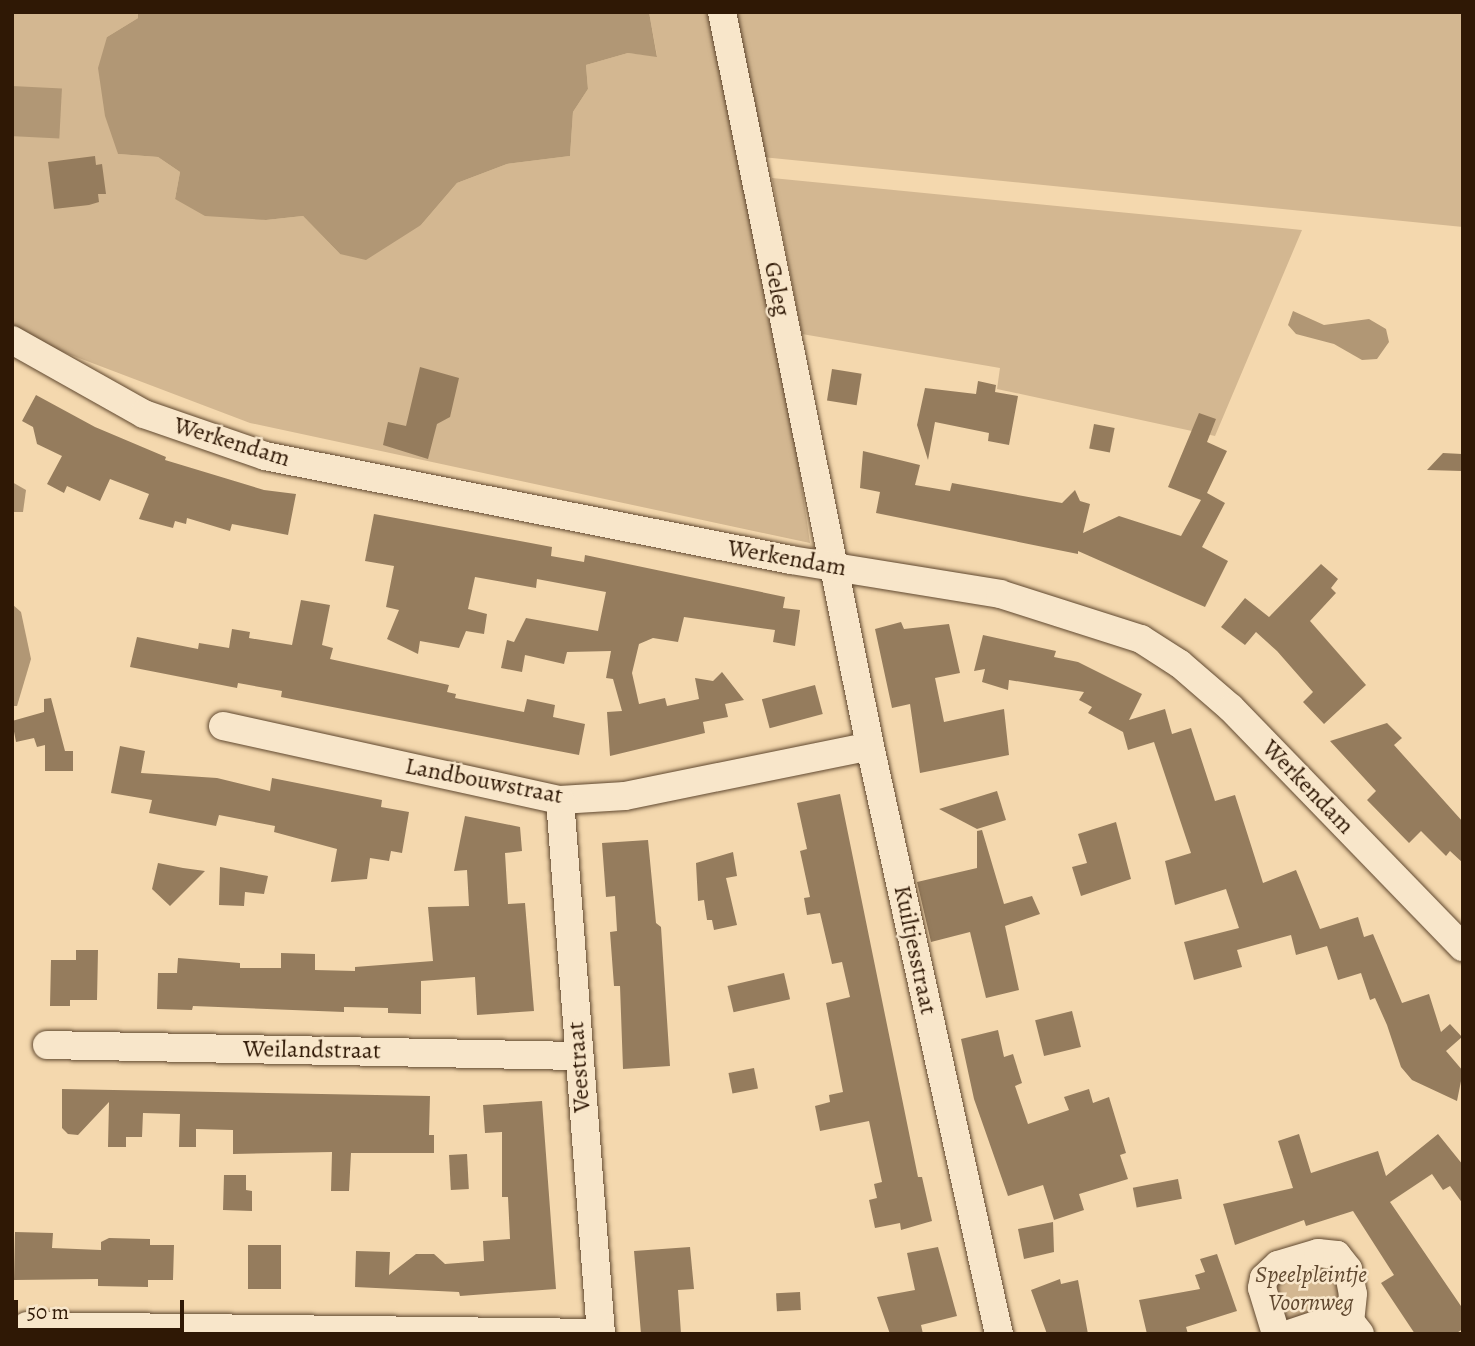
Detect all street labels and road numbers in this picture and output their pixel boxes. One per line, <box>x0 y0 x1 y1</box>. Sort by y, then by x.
street label: Geleg <box>758 259 796 319</box>
street label: Werkendam <box>170 411 294 473</box>
street label: Werkendam <box>725 533 849 583</box>
street label: Werkendam <box>1256 734 1360 840</box>
street label: Landbouwstraat <box>403 752 565 810</box>
street label: Kuiltjesstraat <box>887 883 943 1017</box>
street label: Veestraat <box>561 1021 597 1113</box>
street label: Weilandstraat <box>243 1034 381 1066</box>

